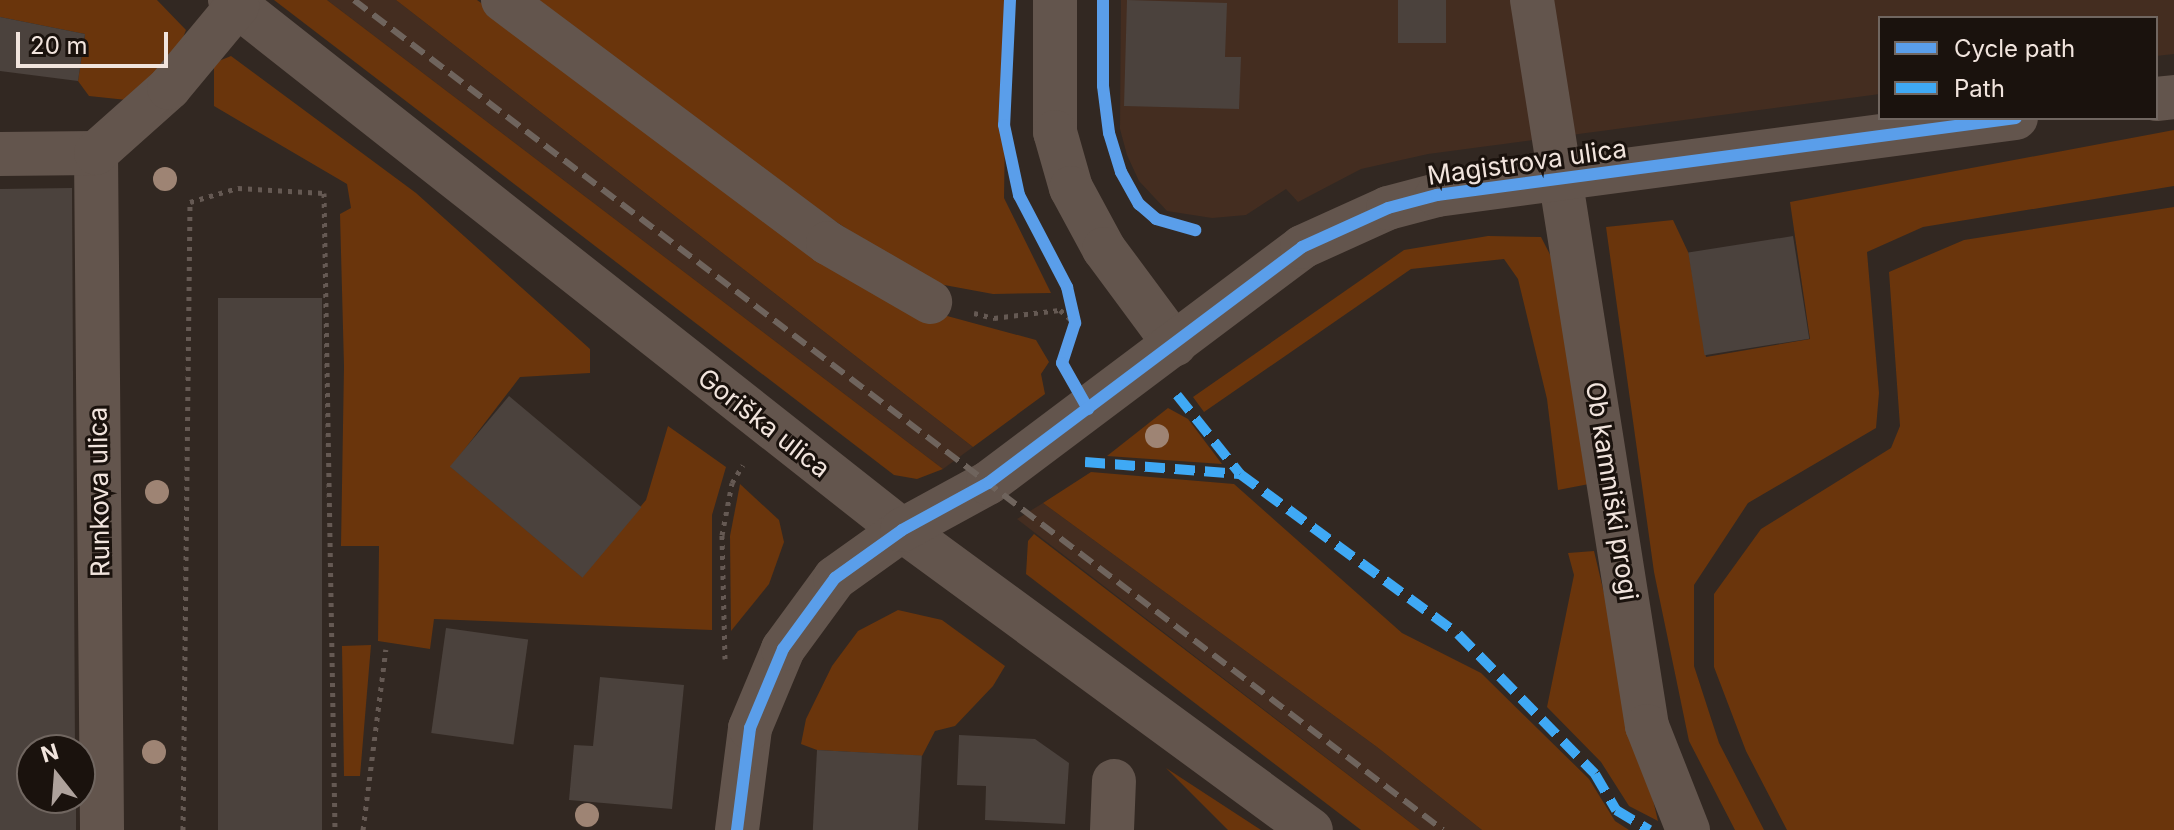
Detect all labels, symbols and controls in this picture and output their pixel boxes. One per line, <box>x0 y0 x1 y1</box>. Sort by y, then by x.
scale bar <box>20 16 172 66</box>
legend <box>1878 16 2158 120</box>
text: 20 m <box>30 31 88 60</box>
text: Cycle path <box>1954 34 2075 63</box>
text: Path <box>1954 74 2005 103</box>
street label: Magistrova ulica <box>1425 133 1629 191</box>
street label: Goriška ulica <box>692 362 836 484</box>
street label: Ob kamniški progi <box>1579 379 1645 603</box>
street label: Runkova ulica <box>82 407 116 577</box>
north arrow <box>16 734 96 814</box>
text: N <box>38 738 61 768</box>

